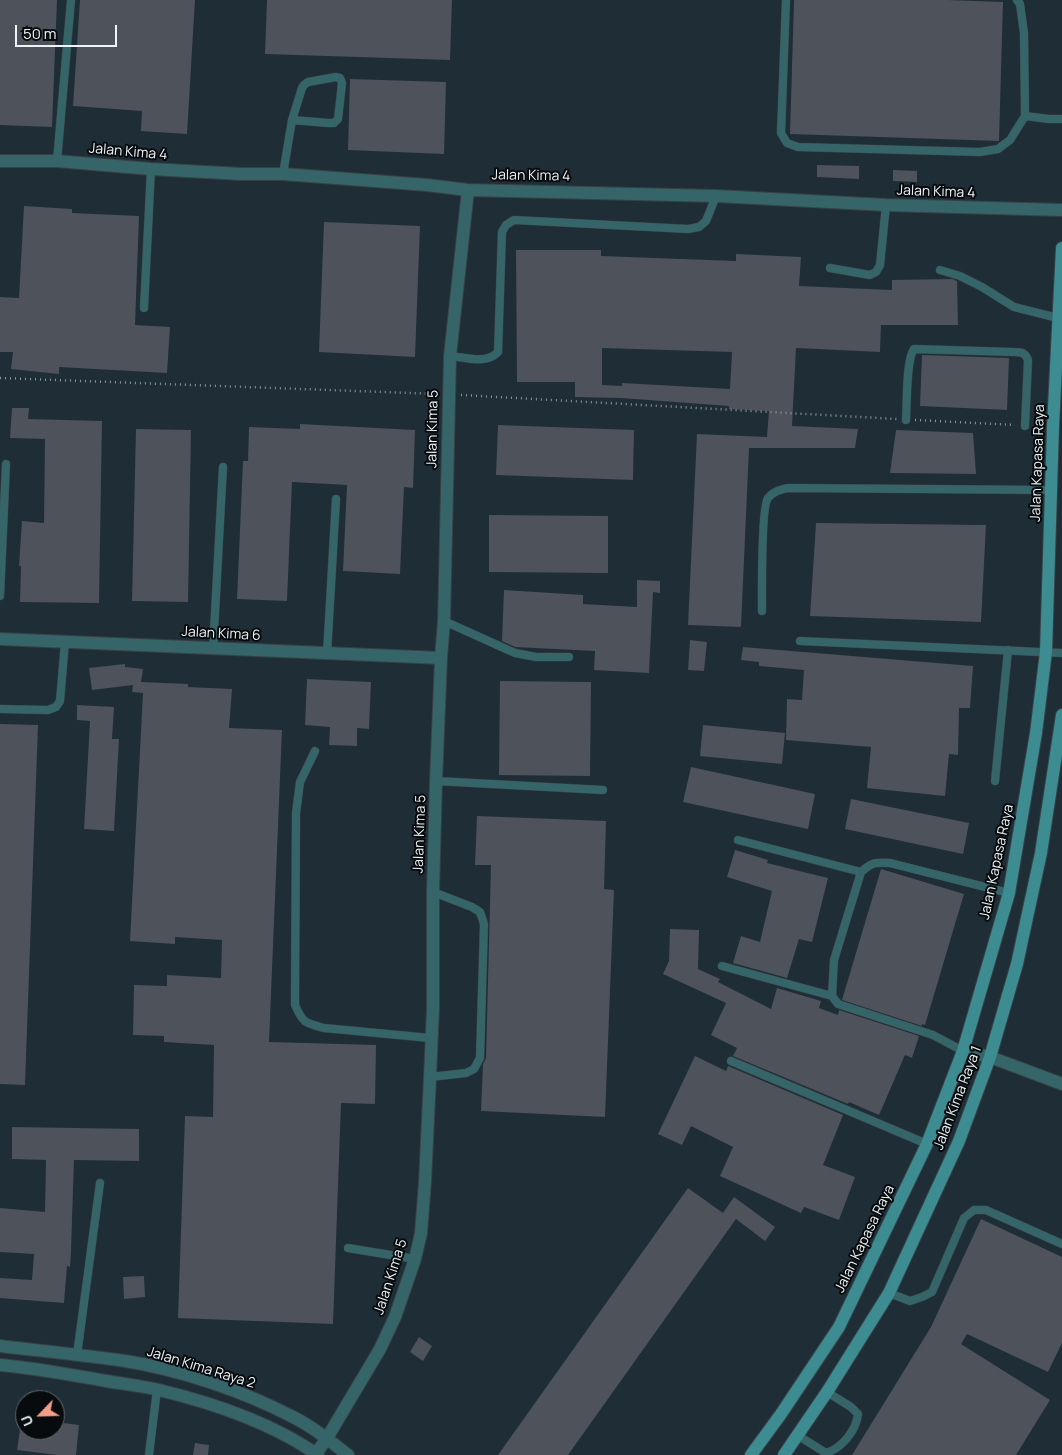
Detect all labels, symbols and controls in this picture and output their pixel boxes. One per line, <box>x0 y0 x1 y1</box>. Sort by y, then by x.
scale bar <box>18 15 120 47</box>
text: 50 m <box>23 23 57 44</box>
street label: Jalan Kima 4 <box>88 140 168 164</box>
street label: Jalan Kima 4 <box>492 167 570 185</box>
street label: Jalan Kima 4 <box>896 182 976 202</box>
street label: Jalan Kima 5 <box>424 390 442 468</box>
street label: Jalan Kapasa Raya <box>1028 404 1048 522</box>
street label: Jalan Kima 6 <box>181 624 261 644</box>
street label: Jalan Kima 5 <box>410 794 430 874</box>
street label: Jalan Kapasa Raya <box>977 803 1017 921</box>
street label: Jalan Kima Raya 1 <box>930 1044 986 1152</box>
street label: Jalan Kapasa Raya <box>832 1182 898 1296</box>
street label: Jalan Kima 5 <box>371 1237 411 1317</box>
street label: Jalan Kima Raya 2 <box>145 1344 257 1392</box>
north arrow <box>15 1390 65 1440</box>
text: U <box>16 1412 37 1429</box>

